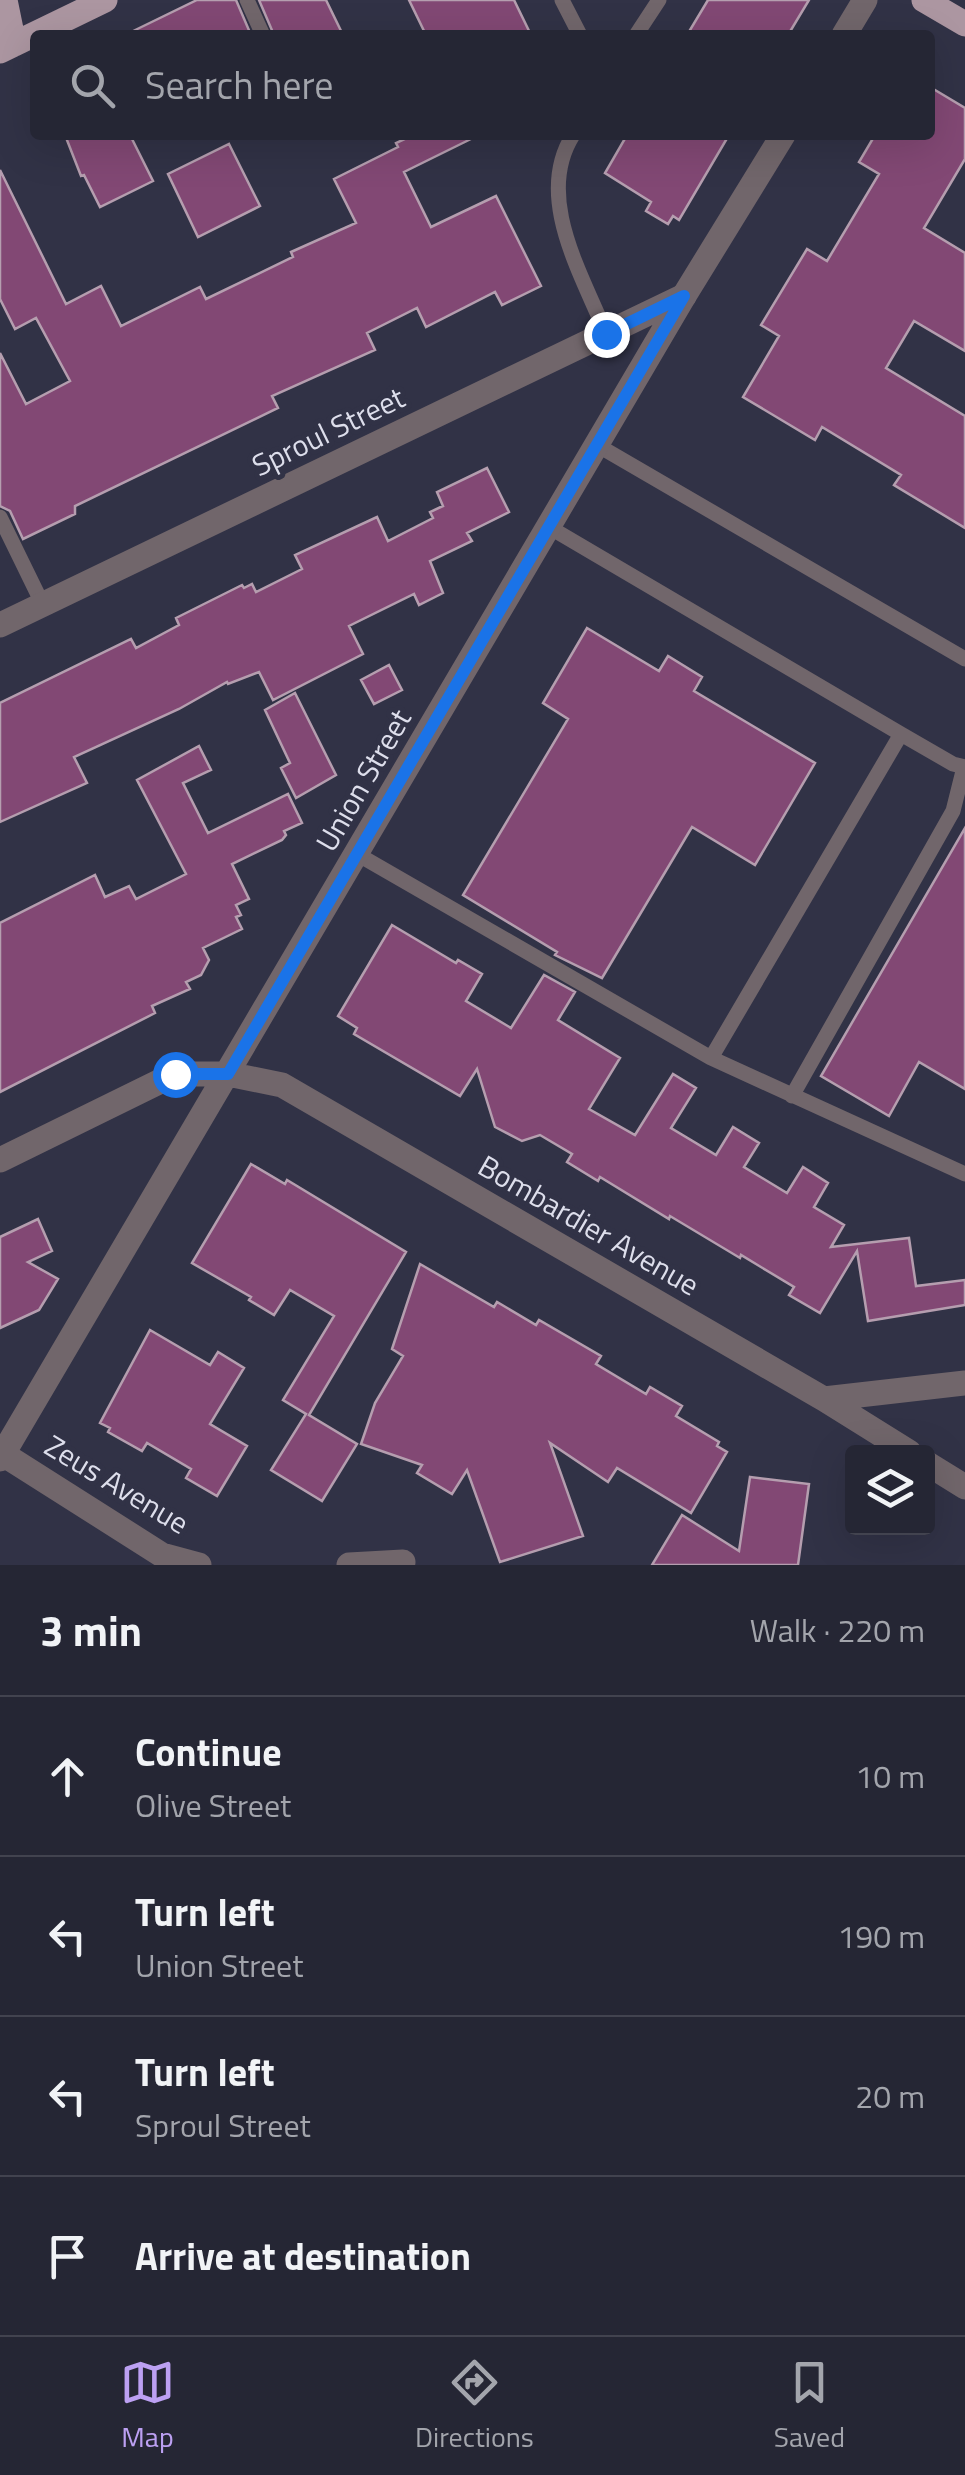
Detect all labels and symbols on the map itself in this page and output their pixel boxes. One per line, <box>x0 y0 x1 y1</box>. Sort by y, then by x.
route end <box>584 312 630 358</box>
street label: Sproul Street <box>244 374 413 488</box>
street label: Union Street <box>304 700 423 860</box>
route start <box>153 1052 199 1098</box>
street label: Bombardier Avenue <box>470 1143 708 1307</box>
street label: Zeus Avenue <box>36 1423 198 1545</box>

